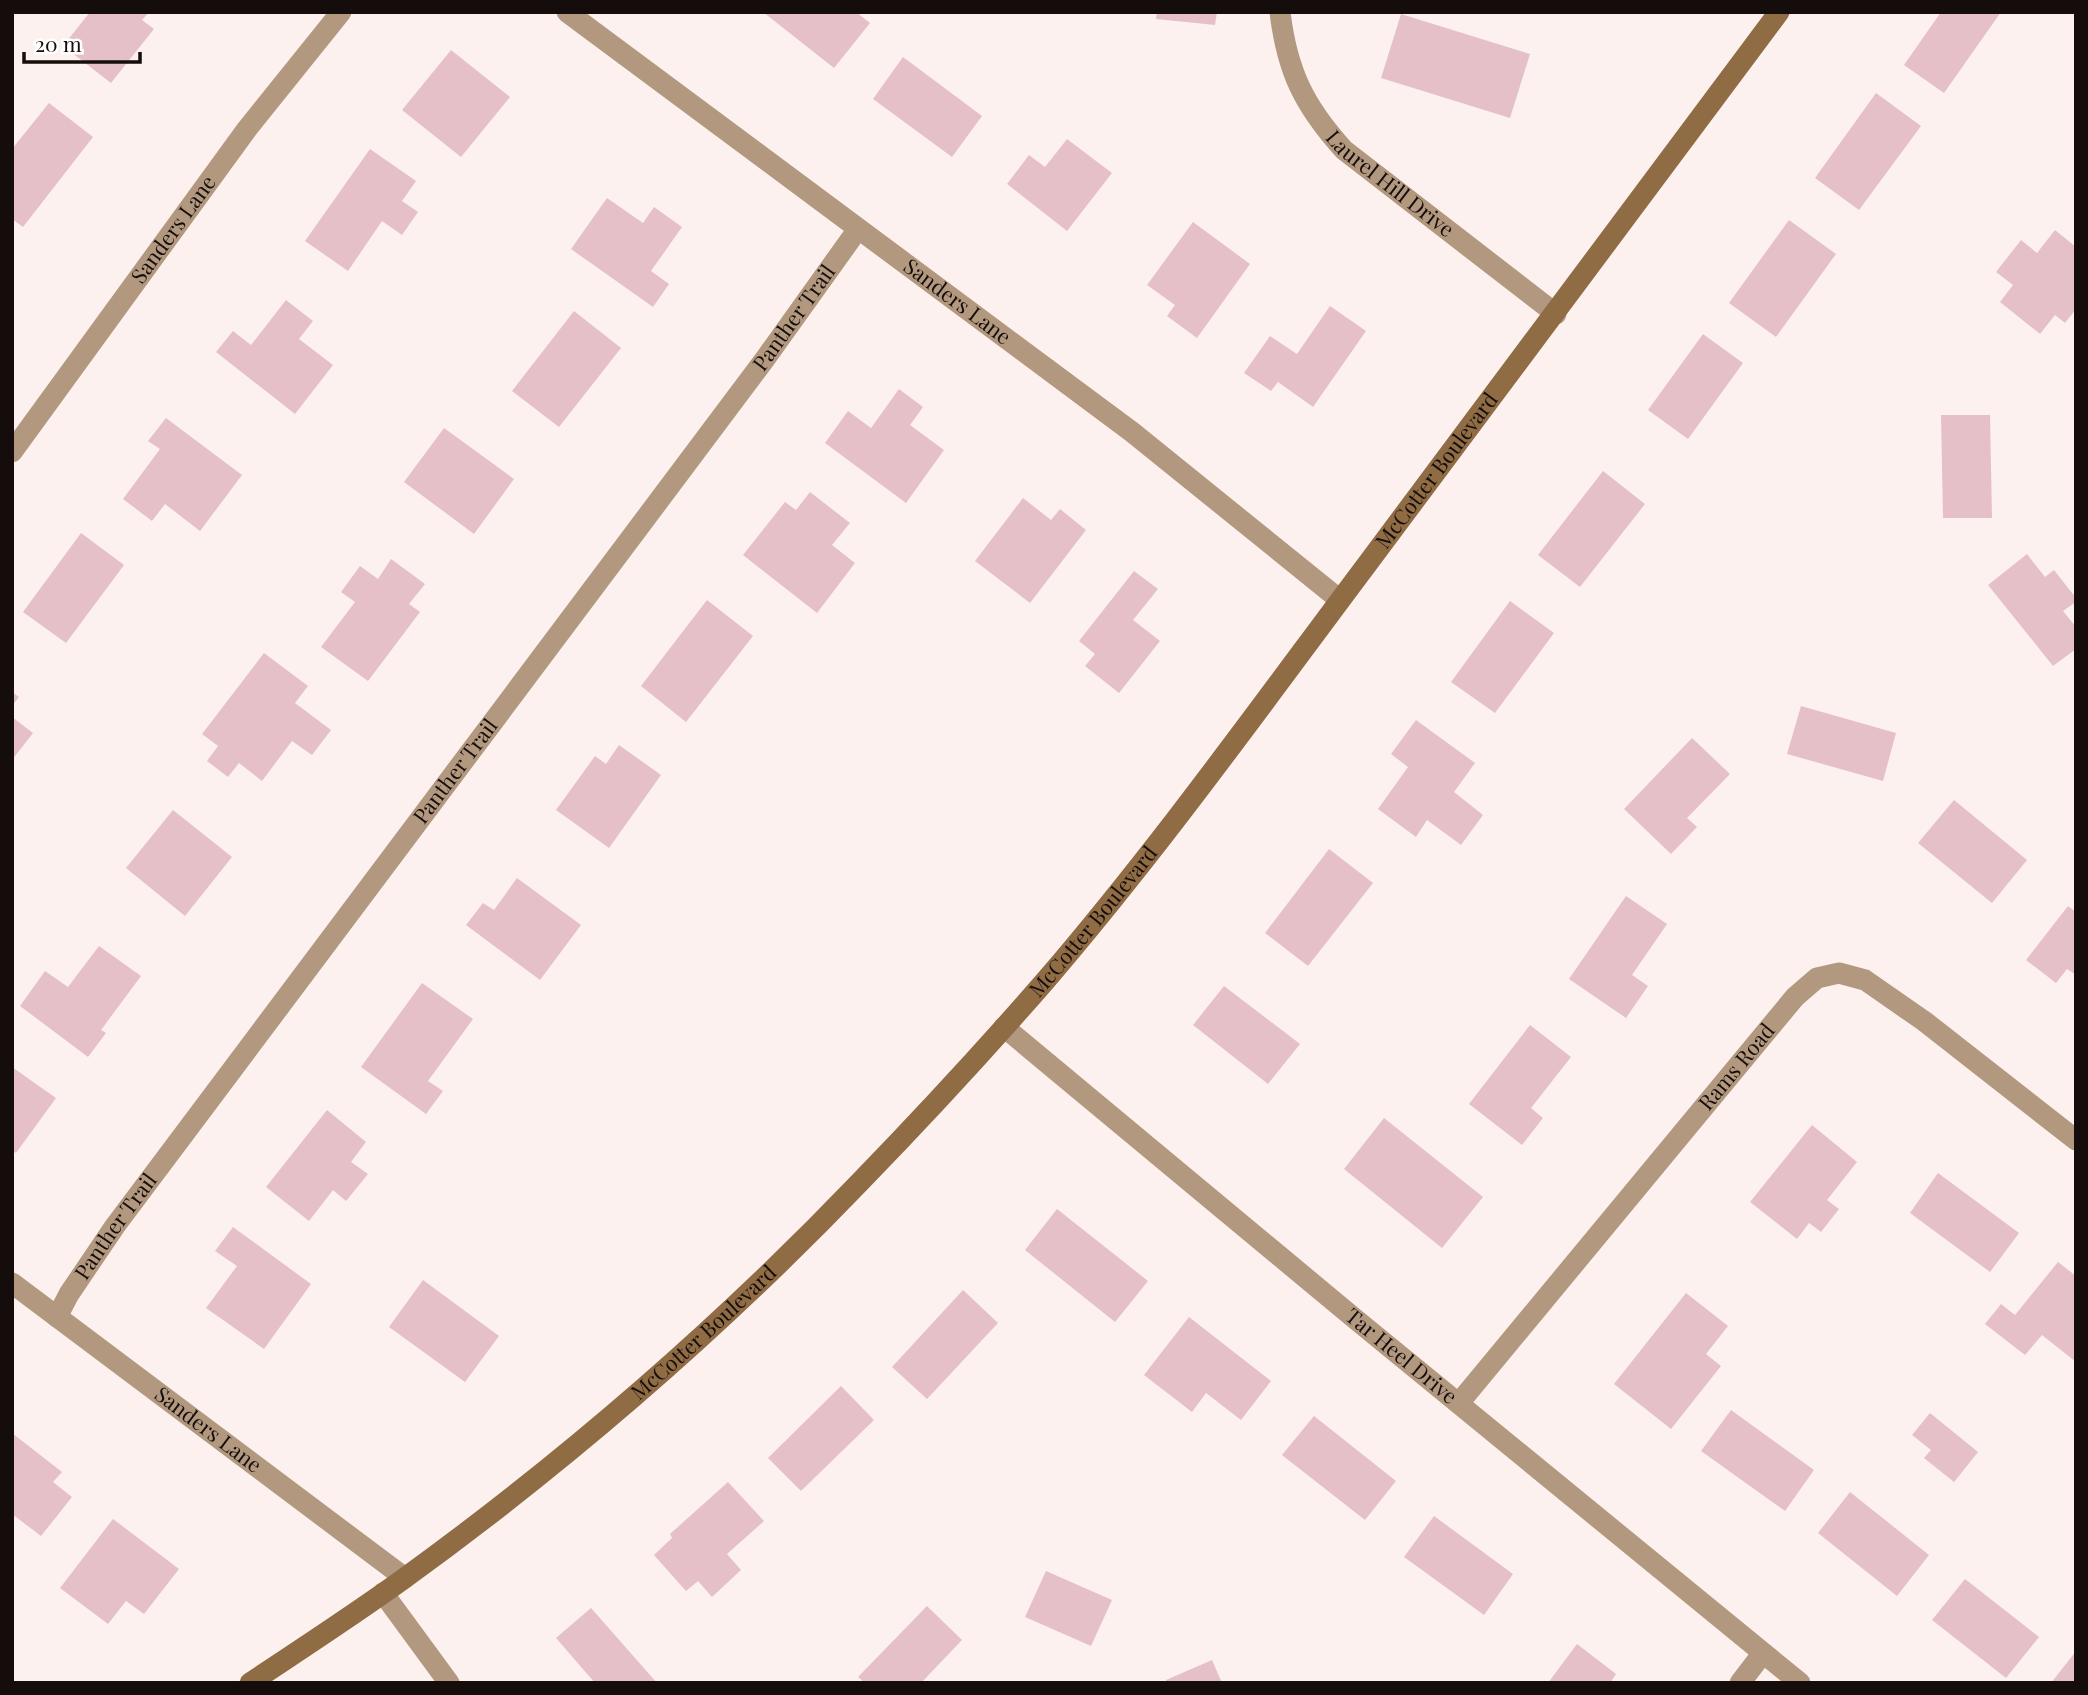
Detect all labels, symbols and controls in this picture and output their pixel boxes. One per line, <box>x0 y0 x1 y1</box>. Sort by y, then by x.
scale bar <box>24 21 140 65</box>
text: 20 m <box>35 29 82 57</box>
street label: Laurel Hill Drive <box>1321 123 1461 242</box>
street label: Sanders Lane <box>123 169 221 288</box>
street label: Sanders Lane <box>899 251 1018 350</box>
street label: Panther Trail <box>745 258 840 376</box>
street label: McCotter Boulevard <box>1368 386 1503 553</box>
street label: Panther Trail <box>406 712 503 828</box>
street label: McCotter Boulevard <box>1022 839 1162 1002</box>
street label: Rams Road <box>1691 1016 1780 1115</box>
street label: Panther Trail <box>67 1167 162 1284</box>
street label: McCotter Boulevard <box>624 1258 781 1405</box>
street label: Tar Heel Drive <box>1340 1301 1464 1409</box>
street label: Sanders Lane <box>150 1379 268 1478</box>

